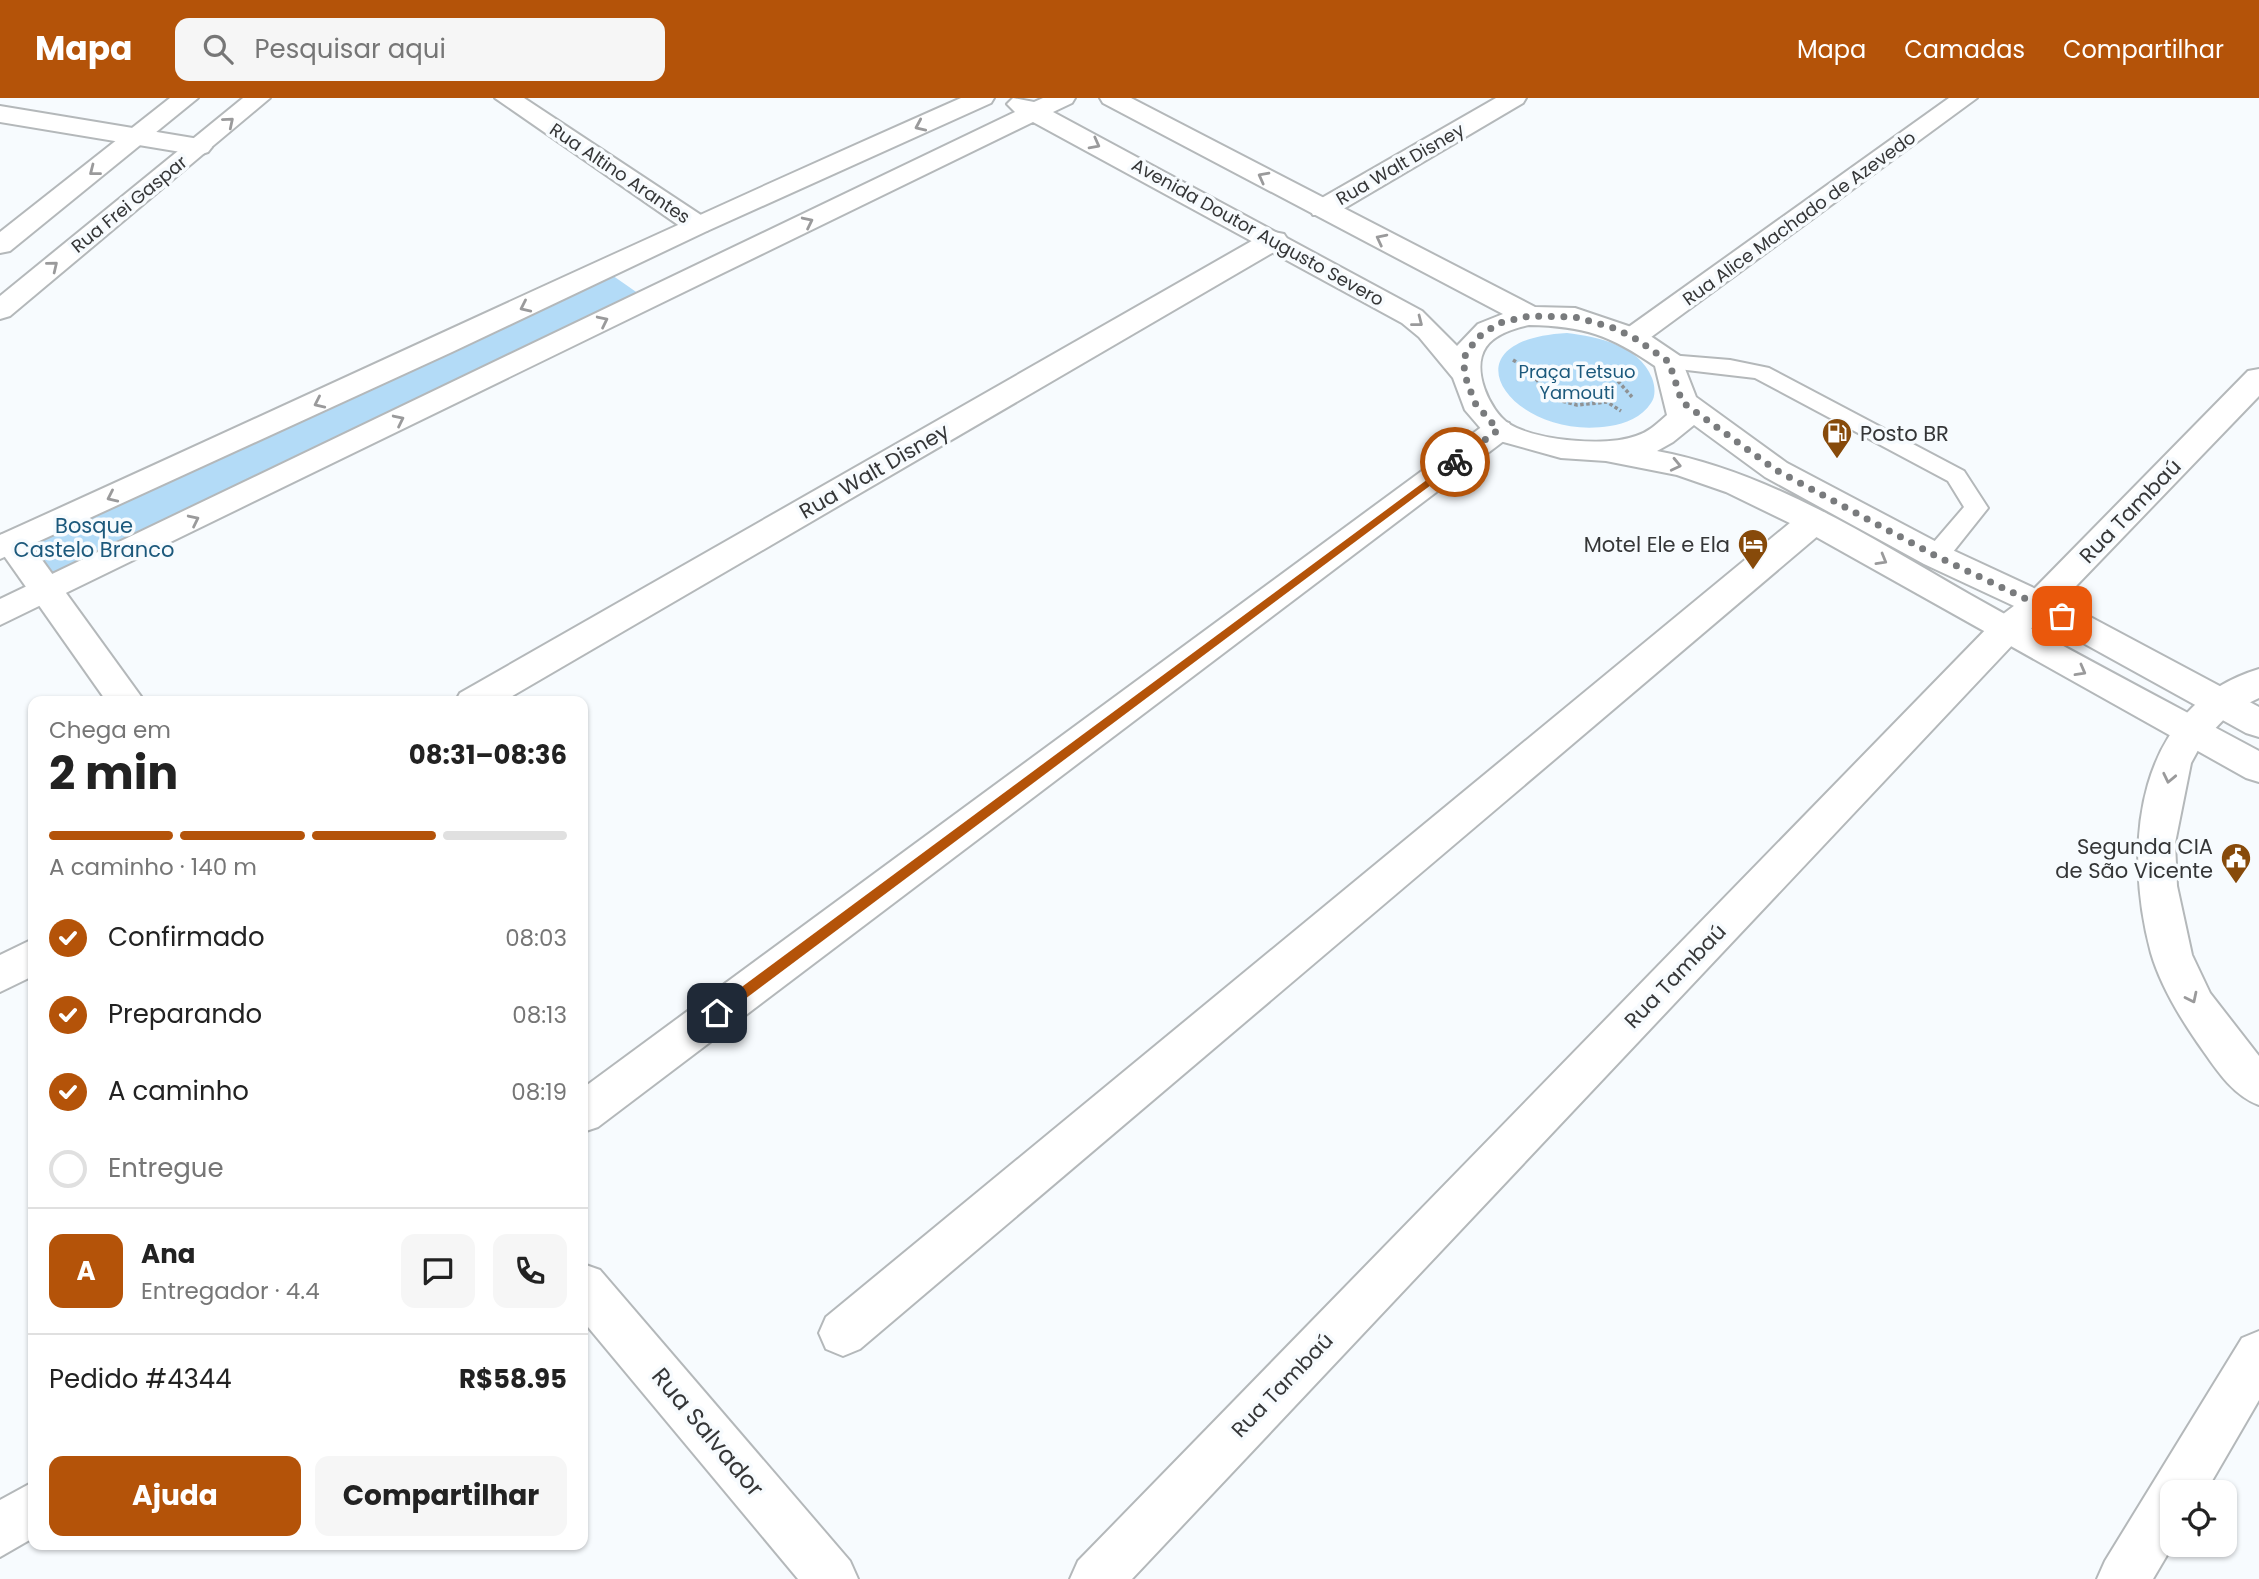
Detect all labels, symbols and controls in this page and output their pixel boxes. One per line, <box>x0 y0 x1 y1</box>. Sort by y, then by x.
search box <box>175 18 665 81</box>
text: Mapa <box>35 25 133 72</box>
icon: search <box>199 30 237 68</box>
text: Pesquisar aqui <box>255 31 446 67</box>
text: Mapa <box>1797 33 1866 66</box>
text: Camadas <box>1904 33 2025 66</box>
text: Compartilhar <box>2063 33 2224 66</box>
street label: Rua Altino Arantes <box>545 117 695 229</box>
street label: Rua Walt Disney <box>1331 117 1469 211</box>
one-way arrow <box>221 118 234 130</box>
one-way arrow <box>915 118 927 132</box>
street label: Rua Alice Machado de Azevedo <box>1677 125 1921 311</box>
one-way arrow <box>1088 136 1100 150</box>
street label: Rua Frei Gaspar <box>66 149 192 258</box>
street label: Avenida Doutor Augusto Severo <box>1127 152 1389 312</box>
one-way arrow <box>89 162 101 175</box>
one-way arrow <box>1257 172 1270 186</box>
one-way arrow <box>801 216 813 230</box>
one-way arrow <box>1376 234 1388 248</box>
one-way arrow <box>45 262 57 275</box>
one-way arrow <box>520 298 532 312</box>
one-way arrow <box>1411 314 1423 327</box>
one-way arrow <box>596 315 608 329</box>
park label: Praça Tetsuo Yamouti <box>1518 359 1636 405</box>
one-way arrow <box>313 394 326 408</box>
one-way arrow <box>392 415 404 429</box>
street label: Rua Walt Disney <box>794 416 954 526</box>
fuel station icon: Posto BR <box>1820 416 1854 460</box>
place label: Posto BR <box>1860 419 1949 448</box>
courier <box>1420 427 1490 497</box>
icon: bike <box>1436 443 1474 481</box>
street label: Rua Tambaú <box>2073 452 2187 570</box>
one-way arrow <box>1670 457 1682 471</box>
one-way arrow <box>107 489 119 503</box>
park label: Bosque Castelo Branco <box>14 511 174 564</box>
one-way arrow <box>187 514 199 528</box>
hotel icon: Motel Ele e Ela <box>1736 527 1770 571</box>
place label: Motel Ele e Ela <box>1584 530 1730 559</box>
one-way arrow <box>1875 552 1888 565</box>
pin <box>2032 586 2092 646</box>
icon: bag <box>2043 597 2081 635</box>
one-way arrow <box>2074 663 2086 676</box>
text: Chega em <box>49 714 171 746</box>
text: 08:31–08:36 <box>409 737 567 773</box>
text: 2 min <box>49 741 178 805</box>
one-way arrow <box>2163 772 2178 784</box>
place label: Segunda CIA de São Vicente <box>2055 832 2213 885</box>
public building icon: Segunda CIA de São Vicente <box>2219 841 2253 885</box>
text: A caminho · 140 m <box>49 851 257 883</box>
street label: Rua Tambaú <box>1618 917 1732 1035</box>
icon: check <box>49 919 87 957</box>
text: Confirmado <box>108 919 265 955</box>
text: 08:03 <box>505 922 567 954</box>
pin <box>687 983 747 1043</box>
one-way arrow <box>2184 991 2198 1003</box>
icon: home <box>698 994 736 1032</box>
icon: check <box>49 996 87 1034</box>
text: Preparando <box>108 996 262 1032</box>
text: 08:13 <box>512 999 567 1031</box>
icon: check <box>49 1073 87 1111</box>
text: A caminho <box>108 1073 249 1109</box>
text: 08:19 <box>511 1076 567 1108</box>
text: Entregue <box>108 1150 224 1186</box>
button: chat <box>401 1234 475 1308</box>
button: phone <box>493 1234 567 1308</box>
text: Ana <box>141 1236 195 1272</box>
text: A <box>76 1253 96 1289</box>
text: Entregador · 4.4 <box>141 1275 320 1307</box>
street label: Rua Tambaú <box>1225 1326 1339 1444</box>
street label: Rua Salvador <box>644 1360 772 1504</box>
text: Pedido #4344 <box>49 1361 232 1397</box>
text: R$58.95 <box>459 1361 567 1397</box>
button: Ajuda <box>49 1456 301 1536</box>
button: Compartilhar <box>315 1456 567 1536</box>
map controls <box>2160 1480 2237 1557</box>
button: locate <box>2160 1480 2237 1557</box>

